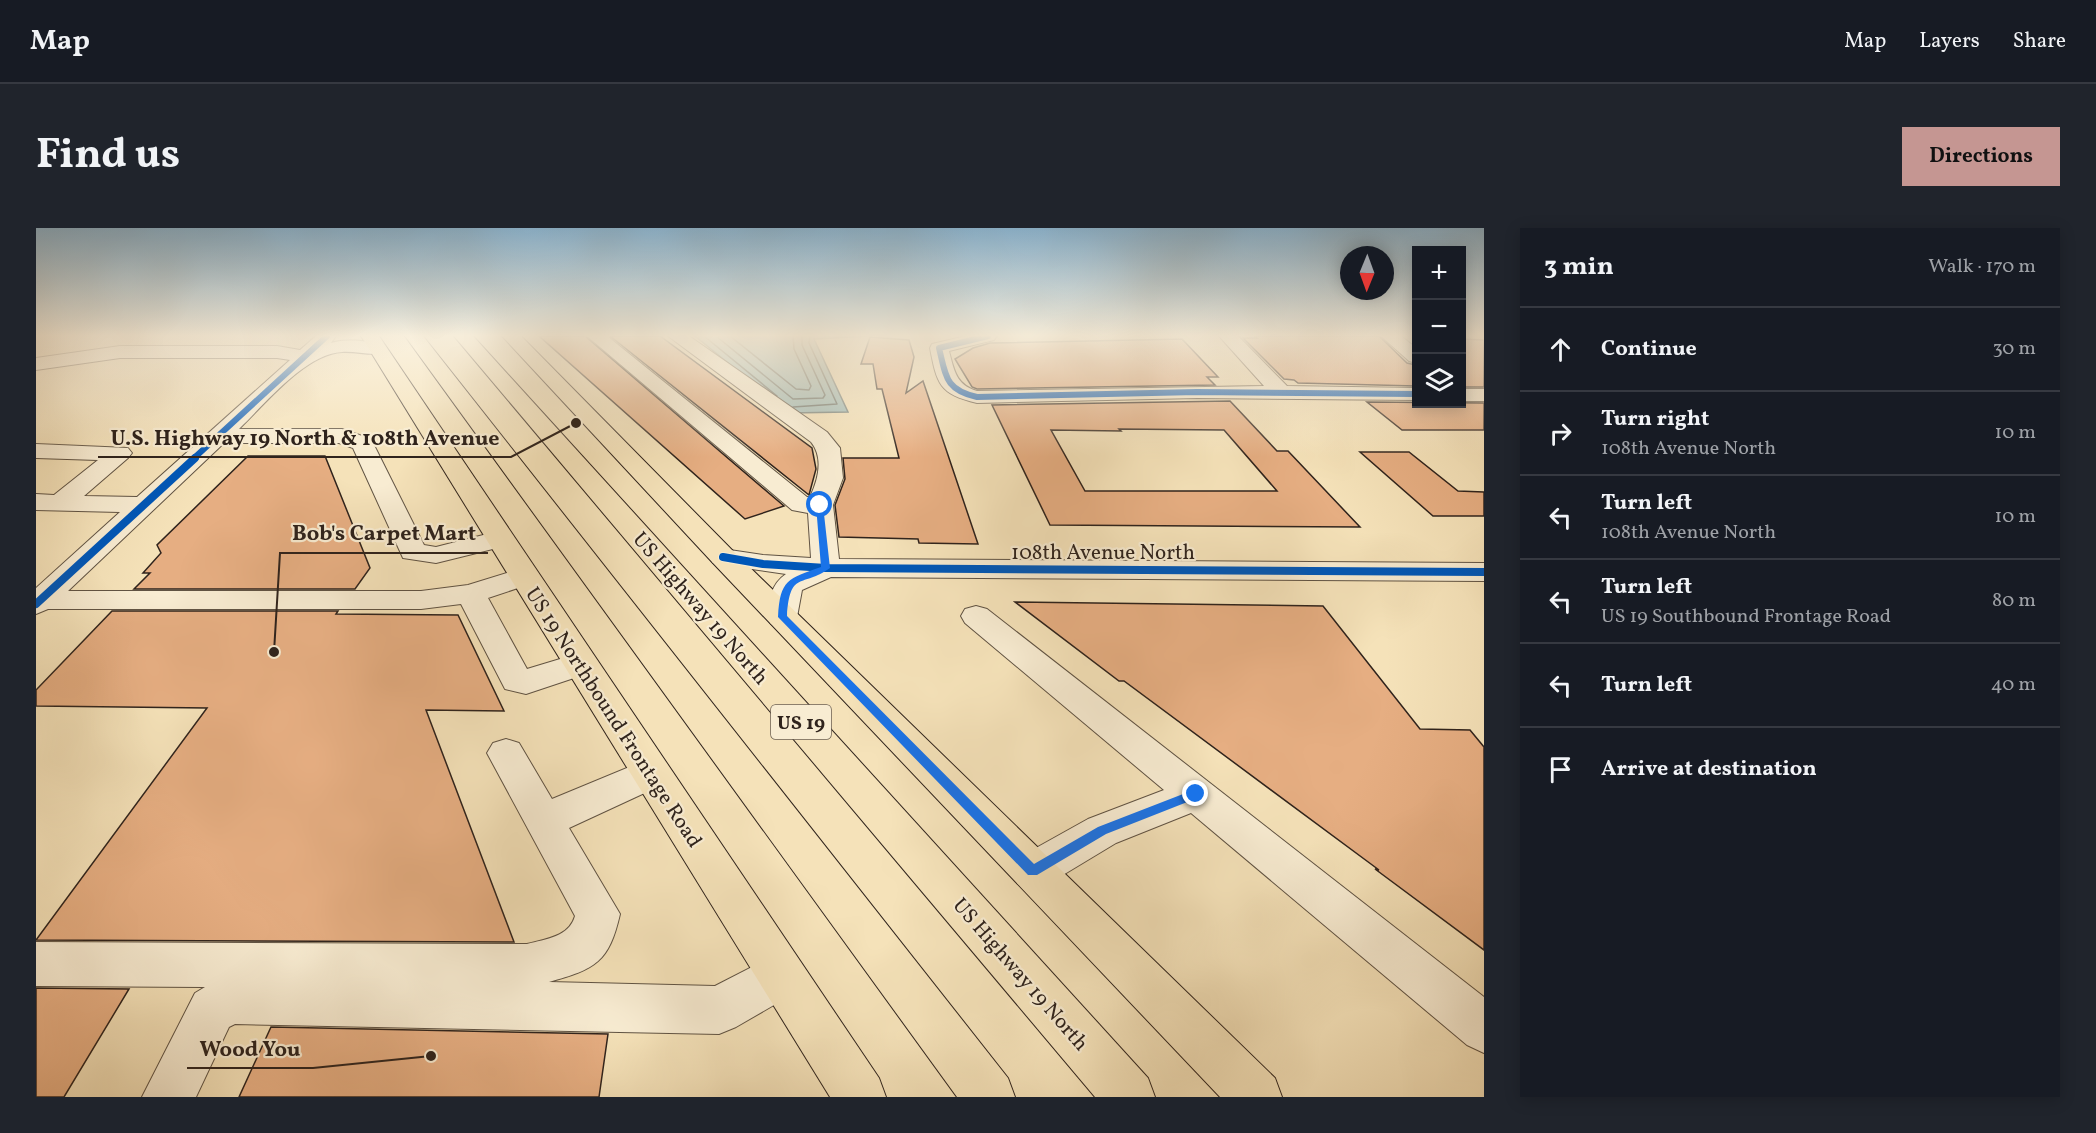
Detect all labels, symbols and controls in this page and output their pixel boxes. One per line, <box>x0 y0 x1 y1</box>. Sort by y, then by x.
text: Map <box>30 22 90 61</box>
text: Map <box>1844 27 1886 56</box>
text: Layers <box>1919 27 1980 56</box>
text: Share <box>2013 27 2066 56</box>
text: Find us <box>36 127 180 186</box>
button: Directions <box>1902 127 2060 186</box>
north arrow <box>1340 246 1394 300</box>
map controls <box>1412 246 1466 408</box>
button: + <box>1412 246 1466 300</box>
text: 3 min <box>1544 249 1614 285</box>
text: Walk · 170 m <box>1928 253 2036 281</box>
button: − <box>1412 300 1466 354</box>
icon: ahead <box>1544 333 1577 366</box>
text: Continue <box>1601 334 1697 365</box>
text: 30 m <box>1992 335 2036 363</box>
button: layers <box>1412 354 1466 408</box>
text: Turn right <box>1601 404 1709 435</box>
callout: U.S. Highway 19 North & 108th Avenue <box>98 417 511 457</box>
icon: right <box>1544 417 1577 450</box>
text: 10 m <box>1995 419 2036 447</box>
text: U.S. Highway 19 North & 108th Avenue <box>110 424 500 455</box>
text: 108th Avenue North <box>1601 435 1776 463</box>
text: Turn left <box>1601 488 1692 519</box>
route start <box>806 491 832 517</box>
icon: left <box>1544 501 1577 534</box>
text: 10 m <box>1995 503 2036 531</box>
callout: Bob's Carpet Mart <box>280 513 488 553</box>
text: Bob's Carpet Mart <box>292 519 476 550</box>
text: 108th Avenue North <box>1601 519 1776 547</box>
street label: US Highway 19 North <box>625 526 775 692</box>
street label: 108th Avenue North <box>1011 539 1195 568</box>
text: Turn left <box>1601 572 1692 603</box>
street label: US 19 Northbound Frontage Road <box>517 582 708 854</box>
icon: left <box>1544 585 1577 618</box>
text: 80 m <box>1992 587 2036 615</box>
text: US 19 Southbound Frontage Road <box>1601 603 1891 631</box>
icon: left <box>1544 669 1577 702</box>
text: Turn left <box>1601 670 1692 701</box>
text: 40 m <box>1991 671 2036 699</box>
road number: US 19 <box>771 705 831 739</box>
icon: arrive <box>1544 753 1577 786</box>
text: Arrive at destination <box>1601 754 1817 785</box>
route end <box>1182 780 1208 806</box>
street label: US Highway 19 North <box>945 892 1095 1058</box>
callout: Wood You <box>187 1028 313 1068</box>
text: Wood You <box>199 1035 301 1066</box>

